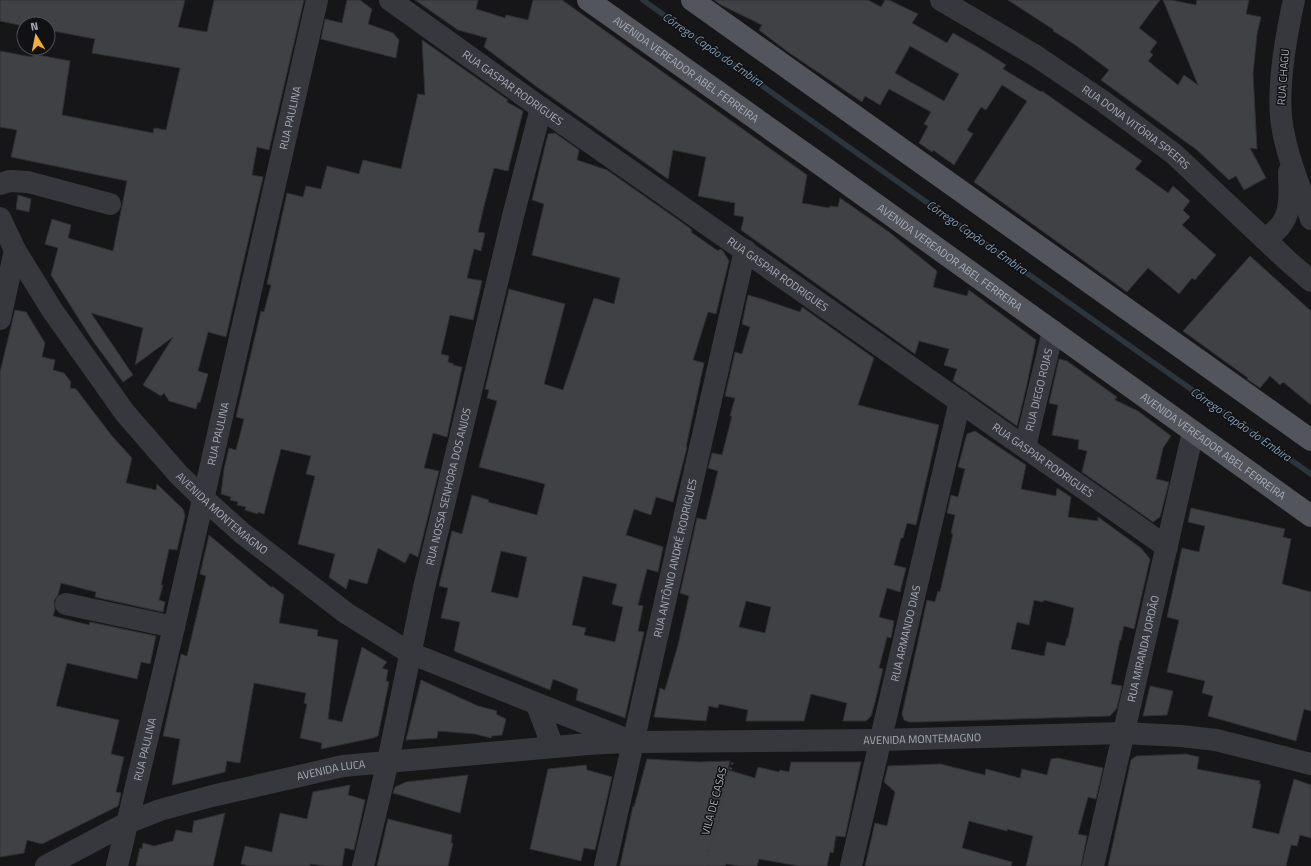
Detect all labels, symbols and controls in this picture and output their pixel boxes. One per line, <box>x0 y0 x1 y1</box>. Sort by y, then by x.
water label: Córrego Capão do Embira <box>659 7 768 92</box>
street label: AVENIDA VEREADOR ABEL FERREIRA <box>610 12 762 127</box>
north arrow <box>16 16 56 56</box>
text: N <box>29 18 39 35</box>
street label: RUA GASPAR RODRIGUES <box>459 46 567 129</box>
street label: RUA CHAGU <box>1273 48 1293 106</box>
street label: RUA DONA VITÓRIA SPEERS <box>1079 81 1193 173</box>
street label: RUA PAULINA <box>275 84 305 151</box>
water label: Córrego Capão do Embira <box>923 195 1032 280</box>
street label: AVENIDA VEREADOR ABEL FERREIRA <box>874 200 1026 315</box>
street label: RUA GASPAR RODRIGUES <box>724 233 832 315</box>
street label: RUA DIEGO ROJAS <box>1021 347 1057 433</box>
water label: Córrego Capão do Embira <box>1187 382 1296 467</box>
street label: AVENIDA VEREADOR ABEL FERREIRA <box>1137 389 1289 504</box>
street label: RUA PAULINA <box>203 400 233 467</box>
street label: RUA NOSSA SENHORA DOS ANJOS <box>422 406 475 567</box>
street label: RUA GASPAR RODRIGUES <box>989 419 1097 501</box>
street label: AVENIDA MONTEMAGNO <box>173 468 271 558</box>
street label: RUA ANTÔNIO ANDRÉ RODRIGUES <box>649 477 701 639</box>
street label: RUA ARMANDO DIAS <box>887 584 925 683</box>
street label: RUA MIRANDA JORDÃO <box>1123 594 1163 704</box>
street label: RUA PAULINA <box>130 716 160 783</box>
street label: AVENIDA MONTEMAGNO <box>863 729 981 748</box>
street label: AVENIDA LUCA <box>295 756 366 784</box>
street label: VILA DE CASAS <box>697 765 731 837</box>

